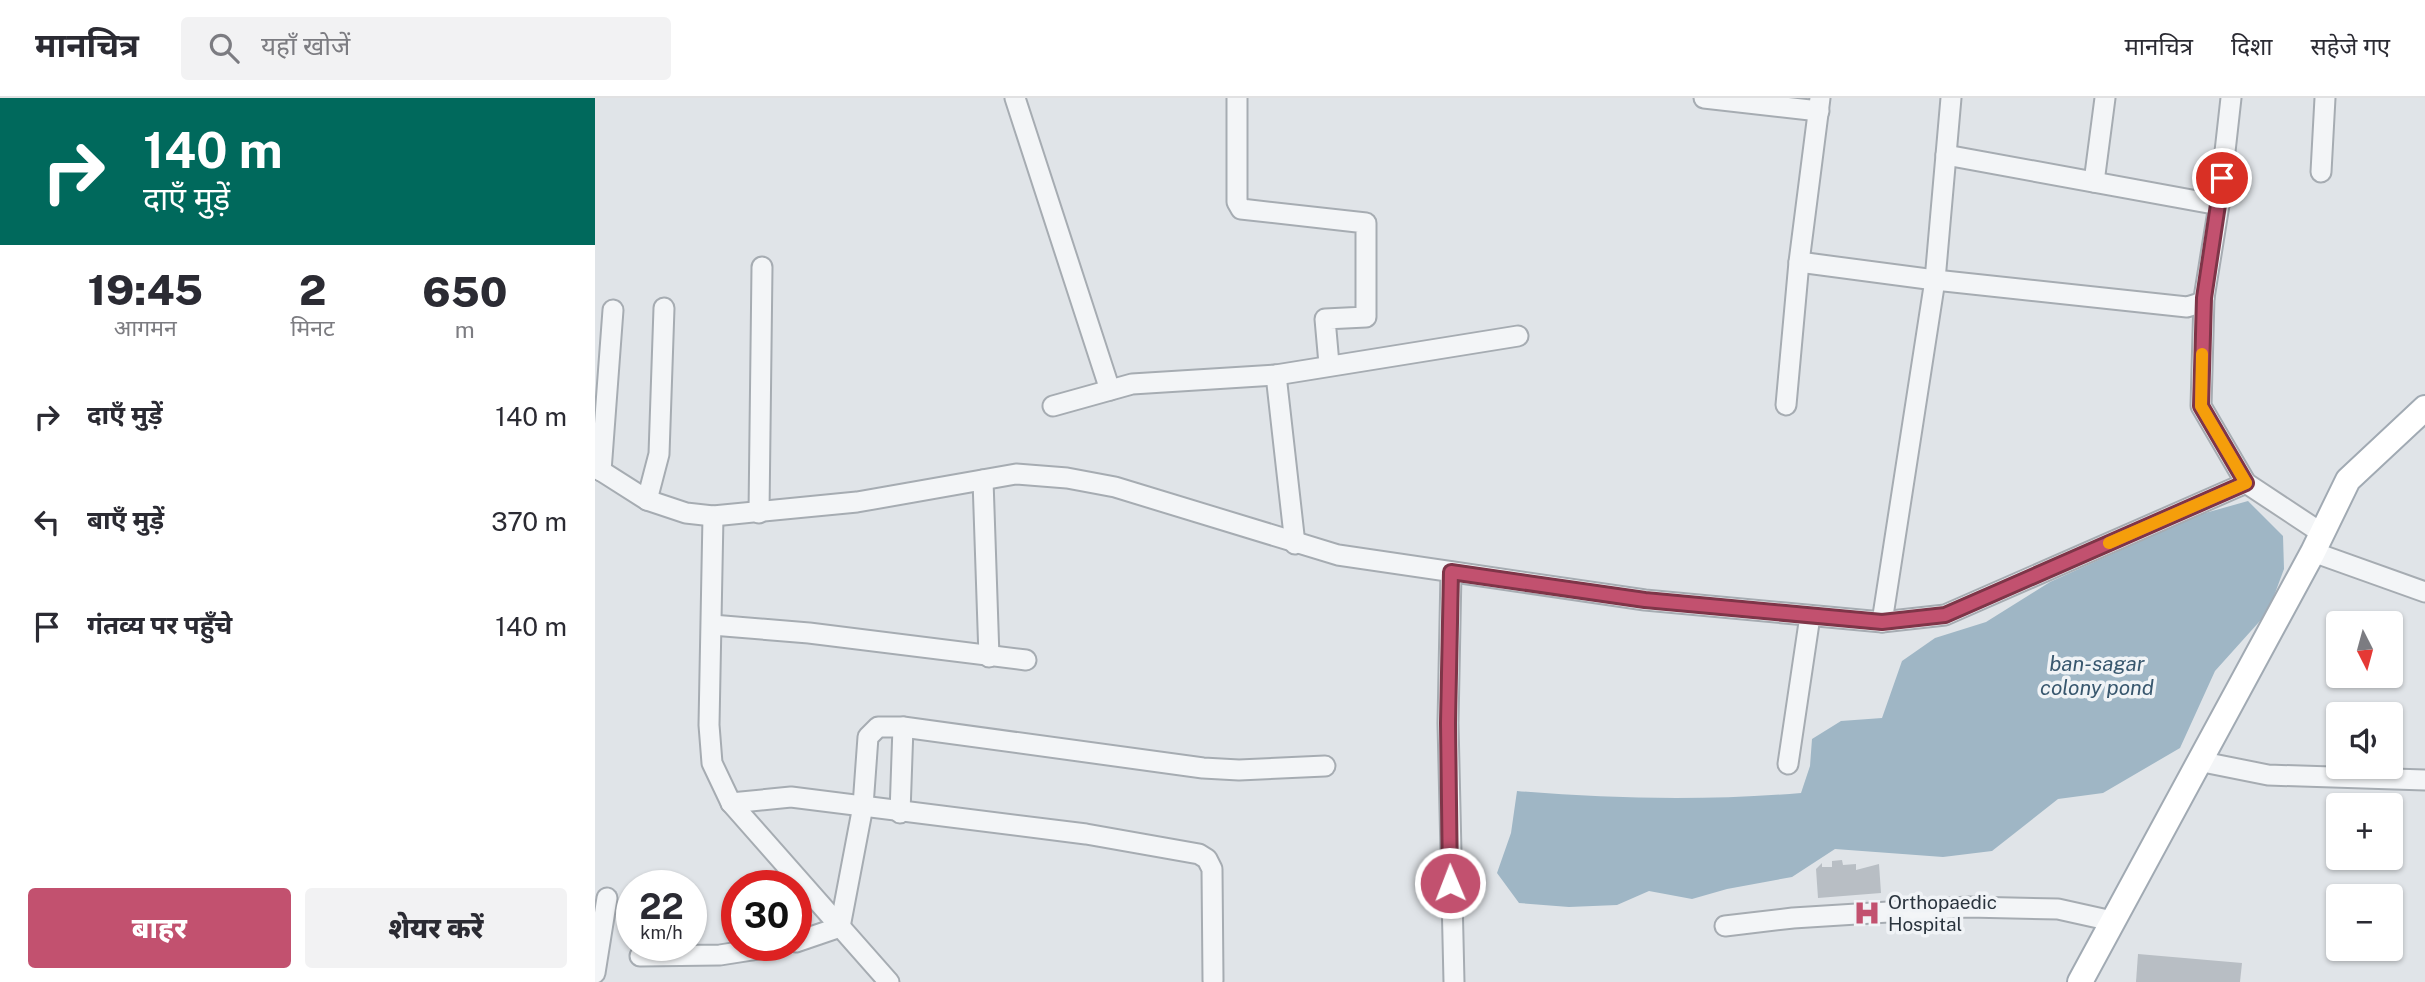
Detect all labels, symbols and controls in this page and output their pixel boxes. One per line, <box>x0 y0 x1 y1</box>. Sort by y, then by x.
search box <box>181 17 671 80</box>
text: मानचित्र <box>35 26 139 64</box>
icon: search <box>205 29 243 67</box>
text: यहाँ खोजें <box>261 30 350 61</box>
text: मानचित्र <box>2125 32 2193 60</box>
text: दिशा <box>2231 32 2273 60</box>
text: सहेजे गए <box>2311 32 2390 60</box>
text: 140 m <box>143 121 283 179</box>
icon: right <box>28 126 119 217</box>
pin <box>2192 148 2252 208</box>
icon: arrive <box>2203 159 2241 197</box>
text: दाएँ मुड़ें <box>143 180 230 217</box>
text: 19:45 <box>88 265 203 314</box>
text: 2 <box>299 265 326 314</box>
text: 650 <box>422 267 507 316</box>
text: आगमन <box>114 314 177 341</box>
text: मिनट <box>291 314 335 341</box>
text: m <box>455 316 475 343</box>
icon: right <box>28 398 66 436</box>
text: दाएँ मुड़ें <box>87 399 163 430</box>
text: 140 m <box>495 401 567 432</box>
icon: left <box>28 503 66 541</box>
text: बाएँ मुड़ें <box>87 504 164 535</box>
text: 370 m <box>491 506 567 537</box>
icon: arrive <box>28 608 66 646</box>
text: गंतव्य पर पहुँचे <box>87 609 232 640</box>
text: 140 m <box>495 611 567 642</box>
north arrow <box>2326 611 2403 688</box>
map controls <box>2326 611 2403 961</box>
water label: ban-sagar colony pond <box>2040 651 2154 700</box>
button: sound <box>2326 702 2403 779</box>
button: + <box>2326 793 2403 870</box>
position arrow <box>1413 846 1487 920</box>
speed limit sign: 30 <box>721 870 812 961</box>
button: − <box>2326 884 2403 961</box>
text: 22 <box>639 886 684 927</box>
button: बाहर <box>28 888 291 968</box>
button: शेयर करें <box>305 888 567 968</box>
place label: Orthopaedic Hospital <box>1888 891 1997 935</box>
hospital icon: Orthopaedic Hospital <box>1852 898 1882 928</box>
text: km/h <box>640 922 683 943</box>

